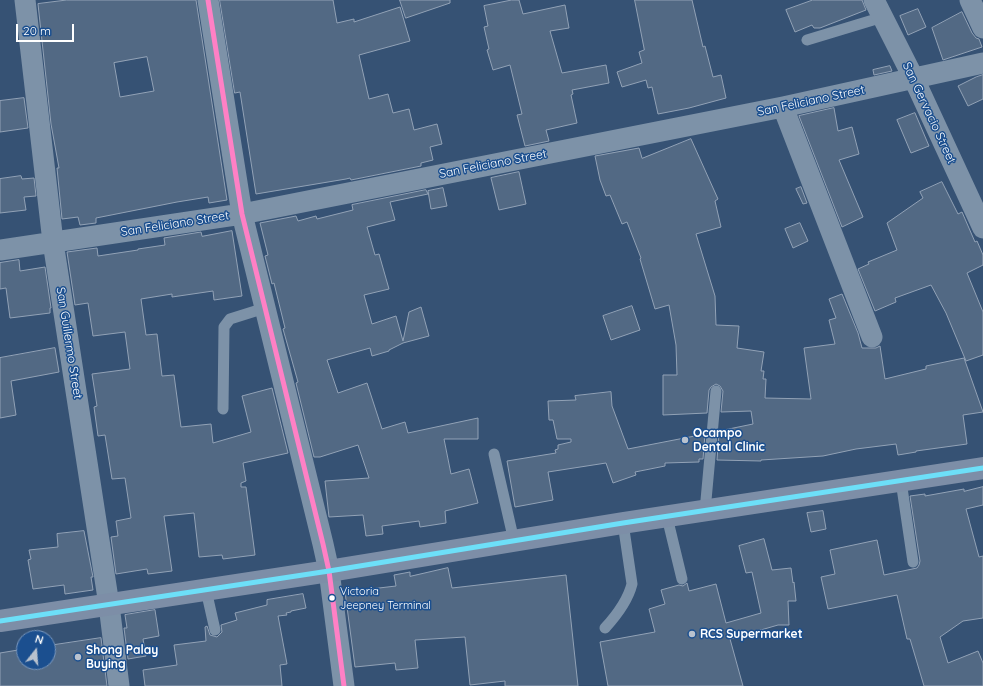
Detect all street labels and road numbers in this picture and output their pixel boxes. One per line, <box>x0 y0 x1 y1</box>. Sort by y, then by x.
street label: San Gervacio Street <box>899 60 959 166</box>
street label: San Feliciano Street <box>756 83 866 119</box>
street label: San Feliciano Street <box>438 147 548 181</box>
street label: San Feliciano Street <box>120 208 230 240</box>
street label: San Guillermo Street <box>53 286 85 400</box>

